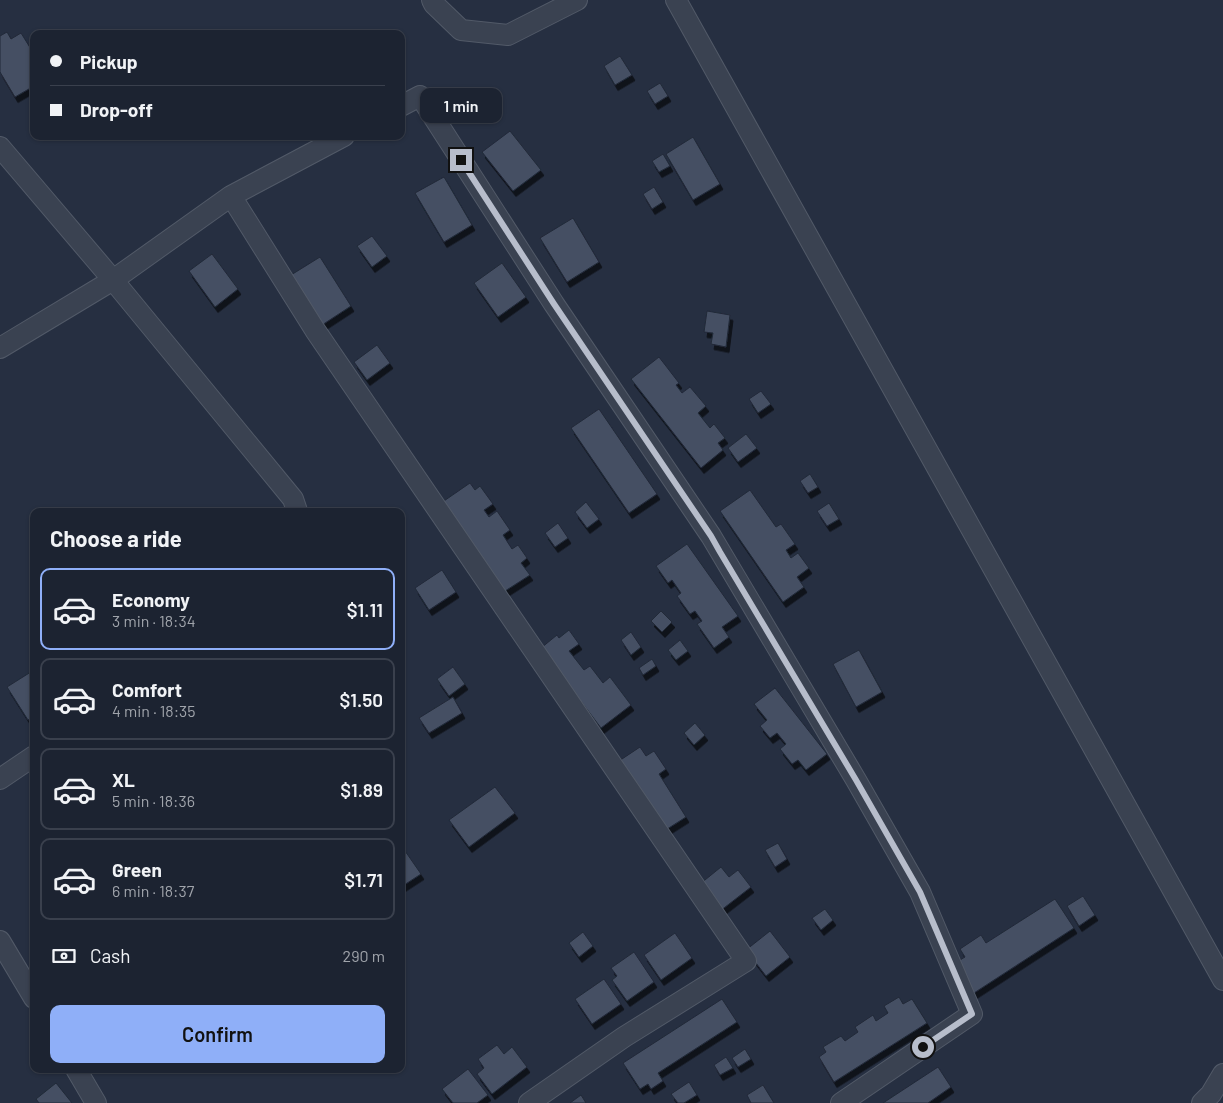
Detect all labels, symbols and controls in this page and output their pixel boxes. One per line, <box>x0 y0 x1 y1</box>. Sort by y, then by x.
text: Pickup <box>80 50 138 73</box>
callout: 1 min <box>420 88 502 122</box>
text: 1 min <box>444 96 478 115</box>
text: Drop-off <box>80 98 153 121</box>
route end <box>450 149 472 171</box>
text: Choose a ride <box>50 525 182 551</box>
icon: car <box>52 587 97 632</box>
text: Economy <box>112 588 190 611</box>
text: $1.11 <box>347 598 383 621</box>
text: 3 min · 18:34 <box>112 611 196 630</box>
icon: car <box>52 677 97 722</box>
text: Comfort <box>112 678 182 701</box>
text: $1.50 <box>339 688 383 711</box>
text: 4 min · 18:35 <box>112 701 196 720</box>
icon: car <box>52 767 97 812</box>
text: XL <box>112 768 135 791</box>
text: $1.89 <box>340 778 383 801</box>
text: 5 min · 18:36 <box>112 791 195 810</box>
icon: car <box>52 857 97 902</box>
text: Green <box>112 858 162 881</box>
text: $1.71 <box>344 868 383 891</box>
text: 6 min · 18:37 <box>112 881 194 900</box>
icon: cash <box>50 942 78 970</box>
text: Cash <box>90 944 131 967</box>
text: 290 m <box>343 946 385 965</box>
button: Confirm <box>50 1005 385 1063</box>
route start <box>912 1036 934 1058</box>

